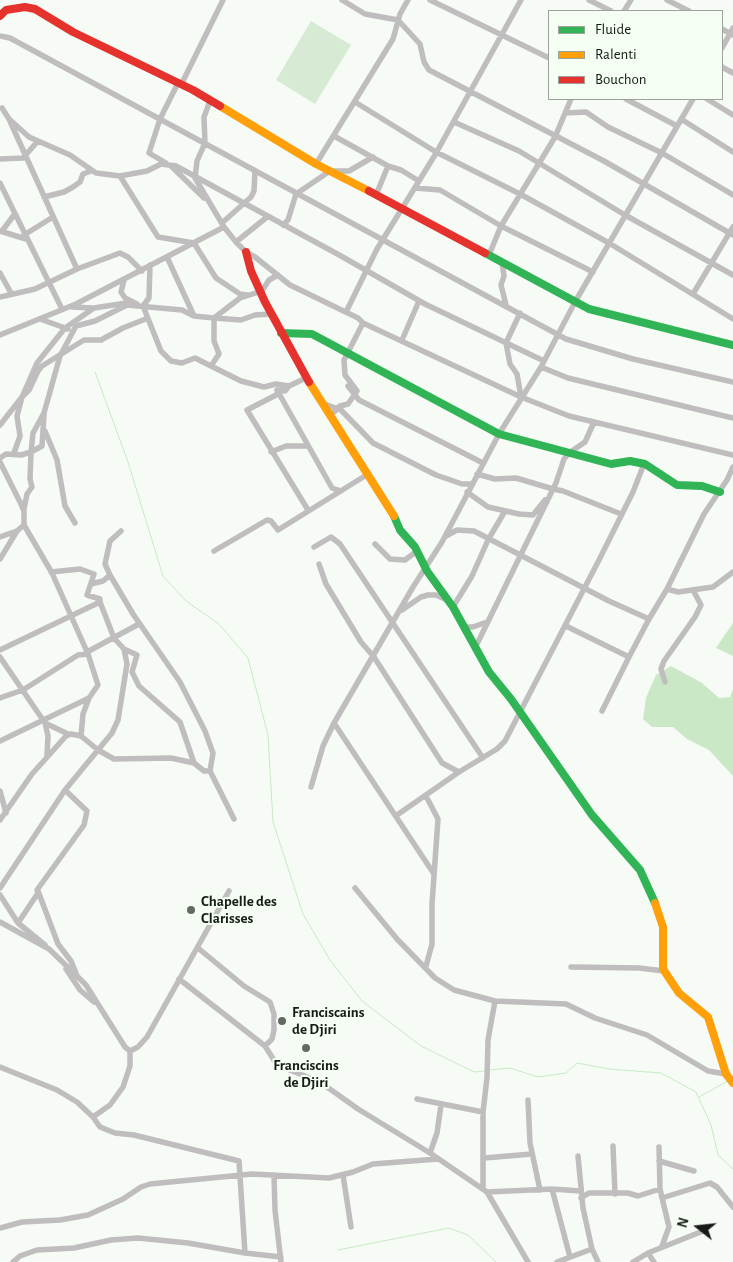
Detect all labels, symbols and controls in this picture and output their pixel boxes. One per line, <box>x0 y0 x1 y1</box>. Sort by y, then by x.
legend <box>548 10 723 100</box>
text: Fluide <box>595 22 631 37</box>
text: Ralenti <box>595 47 637 62</box>
text: Bouchon <box>595 72 646 87</box>
place label: Chapelle des Clarisses <box>201 892 277 927</box>
marker: Chapelle des Clarisses <box>185 904 197 916</box>
place label: Franciscains de Djiri <box>292 1003 364 1038</box>
marker: Franciscains de Djiri <box>276 1015 288 1027</box>
marker: Franciscins de Djiri <box>300 1042 312 1054</box>
place label: Franciscins de Djiri <box>273 1056 339 1091</box>
north arrow <box>673 1202 723 1252</box>
text: N <box>676 1216 692 1229</box>

